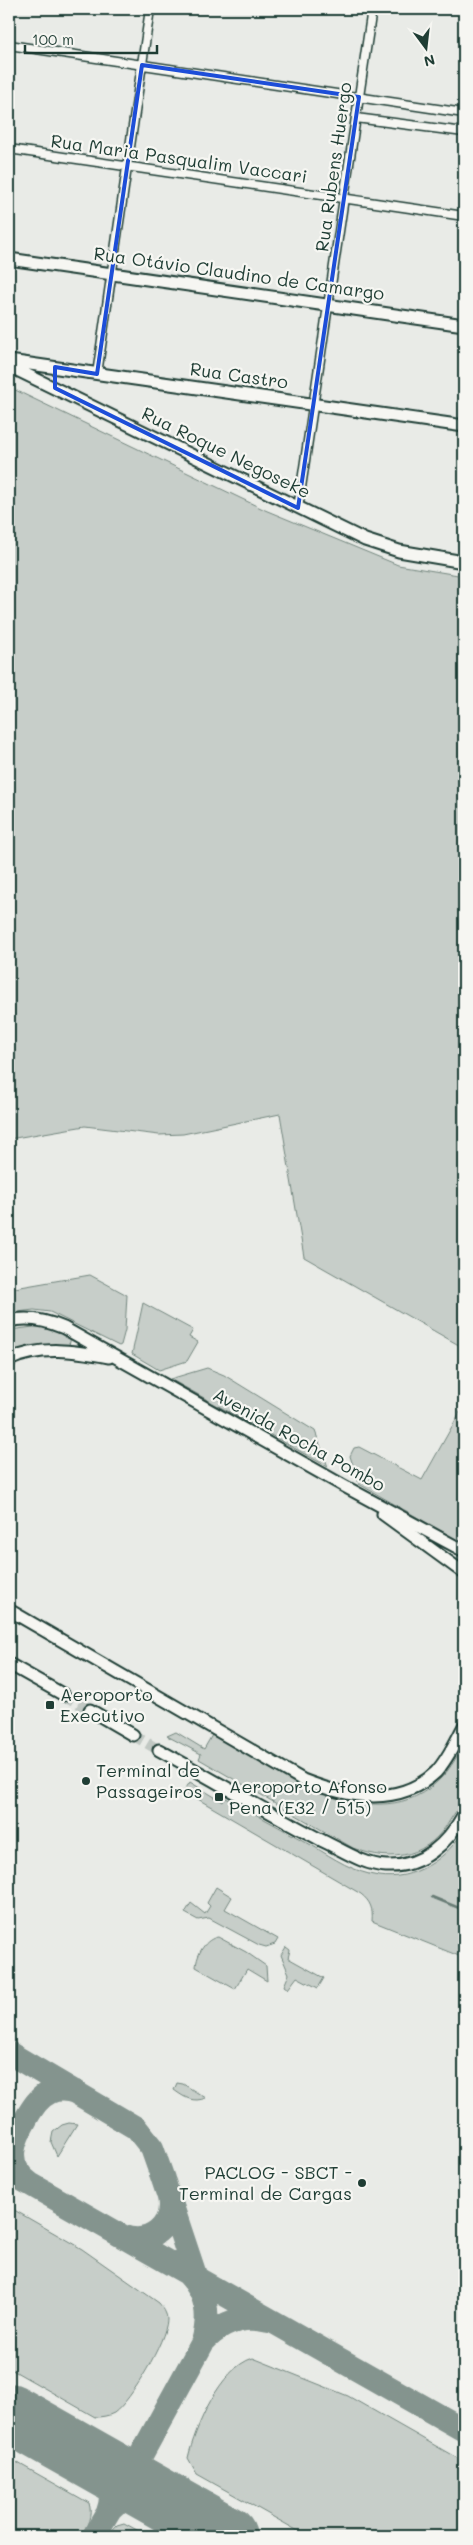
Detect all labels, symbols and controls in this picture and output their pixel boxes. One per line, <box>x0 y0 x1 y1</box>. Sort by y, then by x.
scale bar <box>25 22 158 54</box>
north arrow <box>400 22 450 72</box>
text: 100 m <box>32 29 74 49</box>
text: N <box>422 50 437 72</box>
street label: Rua Rubens Huergo <box>309 80 357 253</box>
street label: Rua Maria Pasqualim Vaccari <box>49 128 309 188</box>
street label: Rua Otávio Claudino de Camargo <box>92 241 386 305</box>
street label: Rua Castro <box>189 356 290 394</box>
street label: Rua Roque Negoseke <box>138 401 315 503</box>
street label: Avenida Rocha Pombo <box>209 1382 390 1497</box>
place label: Aeroporto Executivo <box>60 1682 153 1727</box>
marker: Aeroporto Executivo <box>44 1699 56 1711</box>
place label: Terminal de Passageiros <box>96 1758 202 1803</box>
place label: Aeroporto Afonso Pena (E32 / 515) <box>229 1774 387 1819</box>
marker: Terminal de Passageiros <box>80 1775 92 1787</box>
marker: Aeroporto Afonso Pena (E32 / 515) <box>213 1791 225 1803</box>
place label: PACLOG - SBCT - Terminal de Cargas <box>179 2160 352 2205</box>
marker: PACLOG - SBCT - Terminal de Cargas <box>356 2177 368 2189</box>

